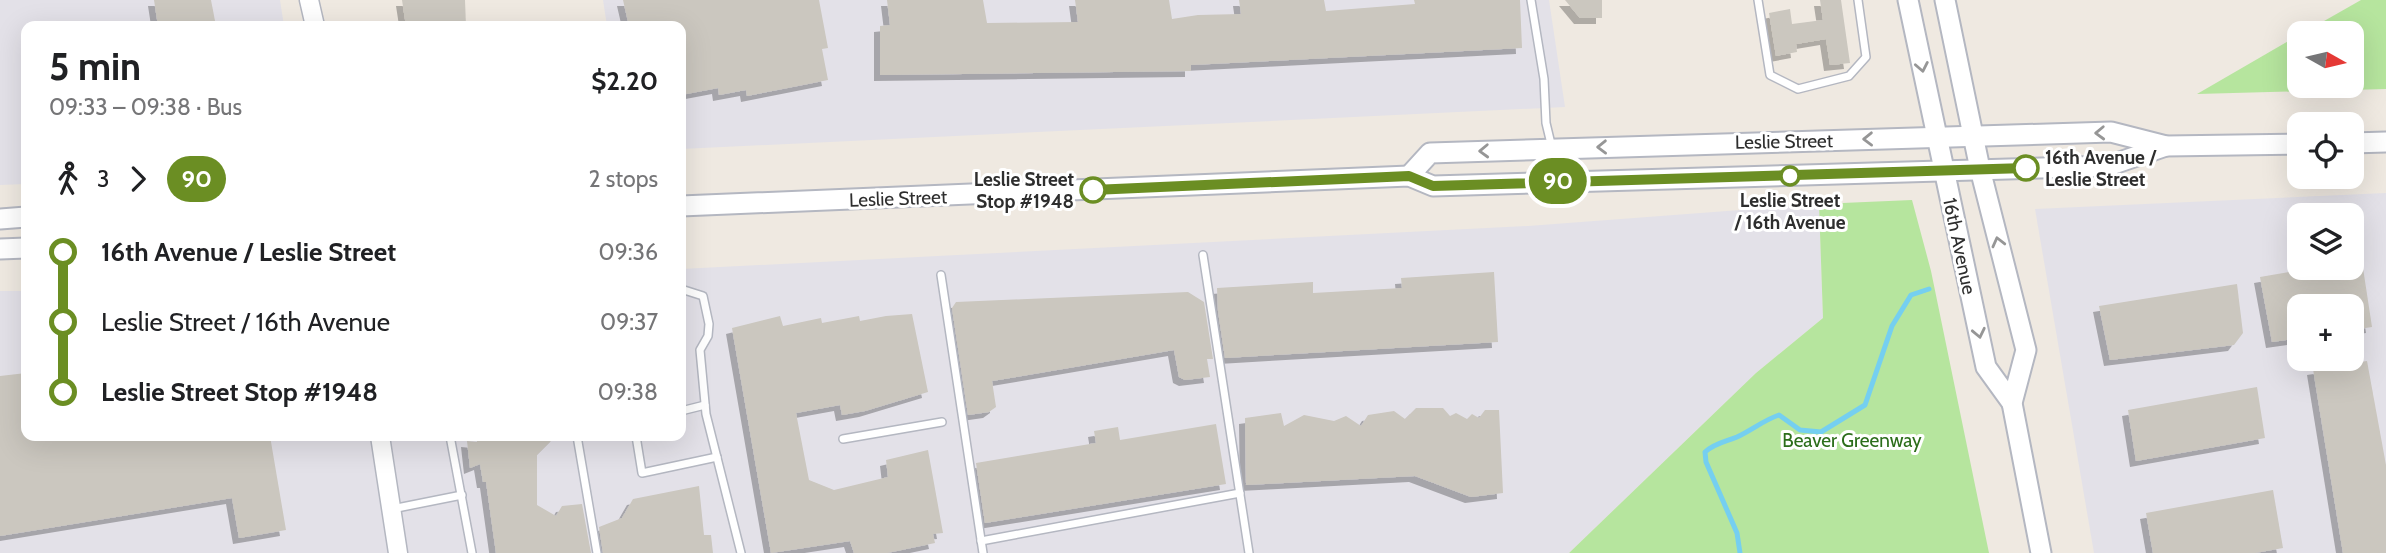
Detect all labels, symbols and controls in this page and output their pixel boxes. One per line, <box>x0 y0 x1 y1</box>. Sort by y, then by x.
north arrow <box>2287 21 2364 98</box>
map controls <box>2287 21 2364 371</box>
text: 5 min <box>49 43 141 90</box>
one-way arrow <box>1913 61 1928 73</box>
text: $2.20 <box>591 65 658 97</box>
text: 09:33 – 09:38 · Bus <box>49 93 242 121</box>
button: locate <box>2287 112 2364 189</box>
one-way arrow <box>2094 125 2105 140</box>
street label: Leslie Street <box>1735 129 1834 154</box>
one-way arrow <box>1862 131 1873 147</box>
one-way arrow <box>1596 139 1607 154</box>
one-way arrow <box>1478 143 1489 158</box>
place label: 16th Avenue / Leslie Street <box>2045 146 2157 191</box>
marker: 16th Avenue / Leslie Street <box>2013 155 2039 181</box>
line badge: 90 <box>1526 158 1590 204</box>
icon: walk <box>49 160 87 198</box>
icon: forward <box>119 160 157 198</box>
text: 90 <box>181 164 212 193</box>
text: 3 <box>97 165 109 193</box>
text: 2 stops <box>589 165 658 193</box>
text: 90 <box>1543 166 1573 195</box>
marker: Leslie Street / 16th Avenue <box>1780 166 1800 186</box>
place label: Leslie Street Stop #1948 <box>974 168 1074 213</box>
marker: Leslie Street Stop #1948 <box>1080 177 1106 203</box>
street label: Leslie Street <box>849 185 948 212</box>
place label: Leslie Street / 16th Avenue <box>1734 189 1846 234</box>
street label: 16th Avenue <box>1938 196 1981 297</box>
button: layers <box>2287 203 2364 280</box>
text: 16th Avenue / Leslie Street <box>101 236 396 268</box>
one-way arrow <box>1992 236 2006 248</box>
text: 09:36 <box>599 238 658 266</box>
button: + <box>2287 294 2364 371</box>
text: Leslie Street / 16th Avenue <box>101 306 390 338</box>
text: 09:37 <box>600 308 658 336</box>
one-way arrow <box>1970 327 1985 339</box>
text: Leslie Street Stop #1948 <box>101 376 378 408</box>
text: 09:38 <box>598 378 658 406</box>
park label: Beaver Greenway <box>1782 429 1922 452</box>

